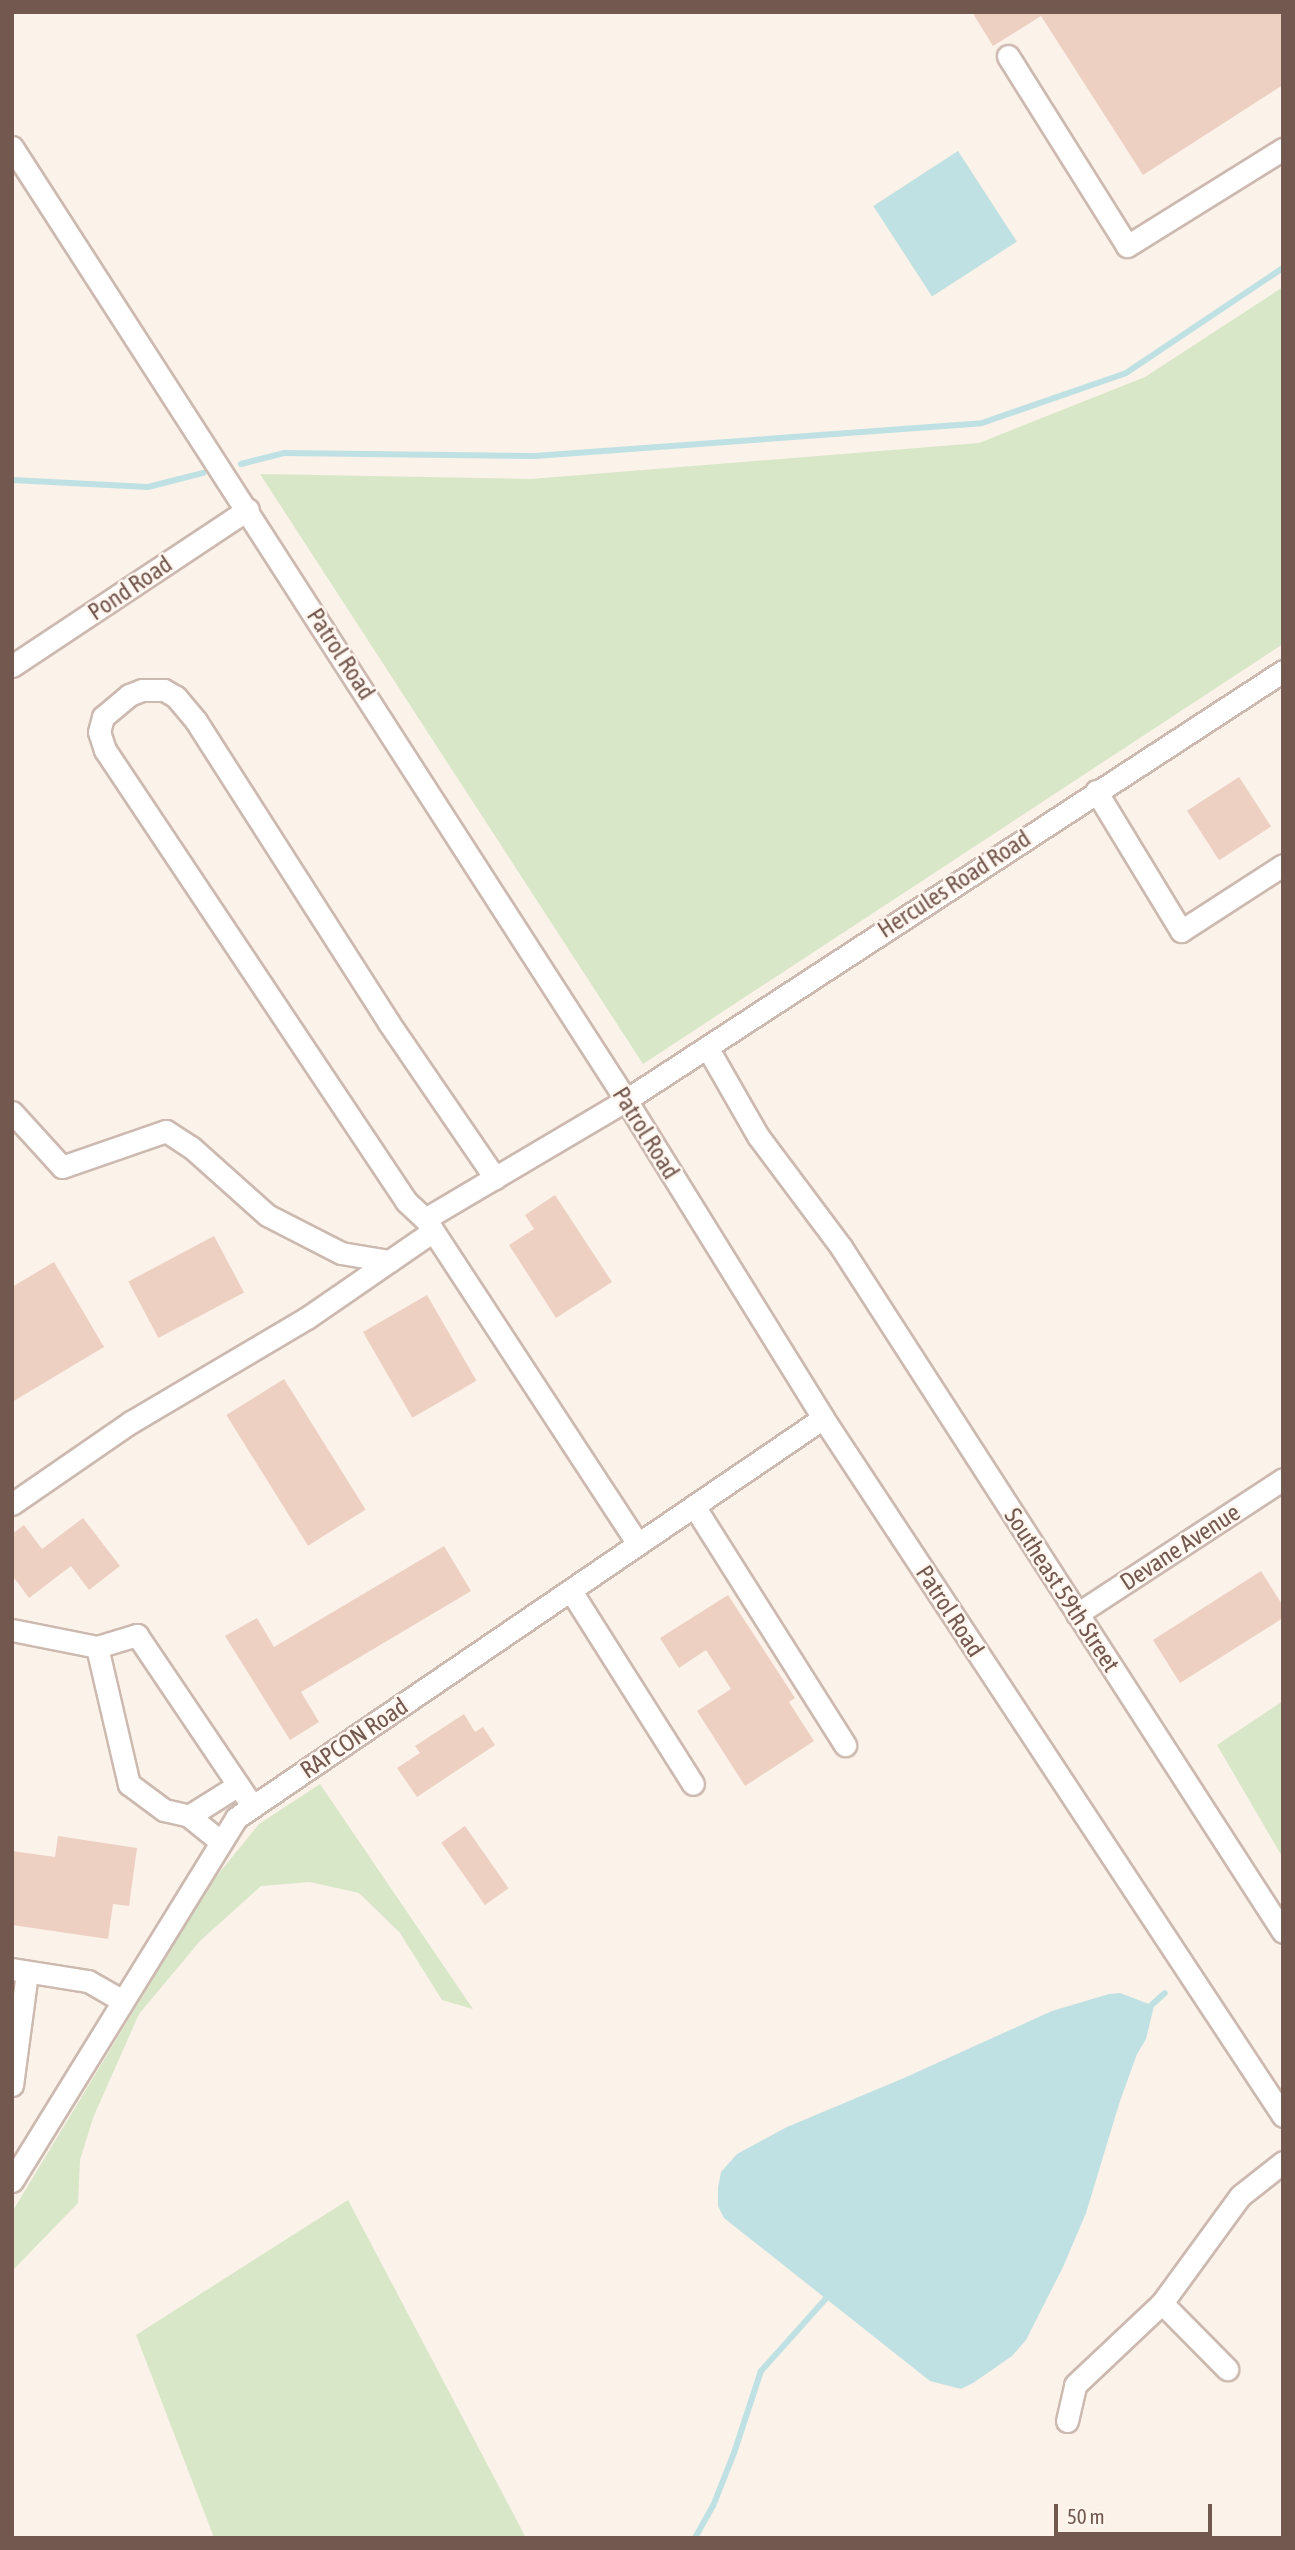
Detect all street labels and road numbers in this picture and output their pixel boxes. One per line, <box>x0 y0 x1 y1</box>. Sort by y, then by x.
street label: Pond Road <box>83 550 177 626</box>
street label: Patrol Road <box>301 603 381 705</box>
street label: Hercules Road Road <box>872 824 1036 944</box>
street label: Patrol Road <box>606 1082 686 1184</box>
street label: Devane Avenue <box>1115 1498 1245 1596</box>
street label: Southeast 59th Street <box>998 1503 1126 1677</box>
street label: Patrol Road <box>910 1560 990 1662</box>
street label: RAPCON Road <box>295 1692 413 1784</box>

